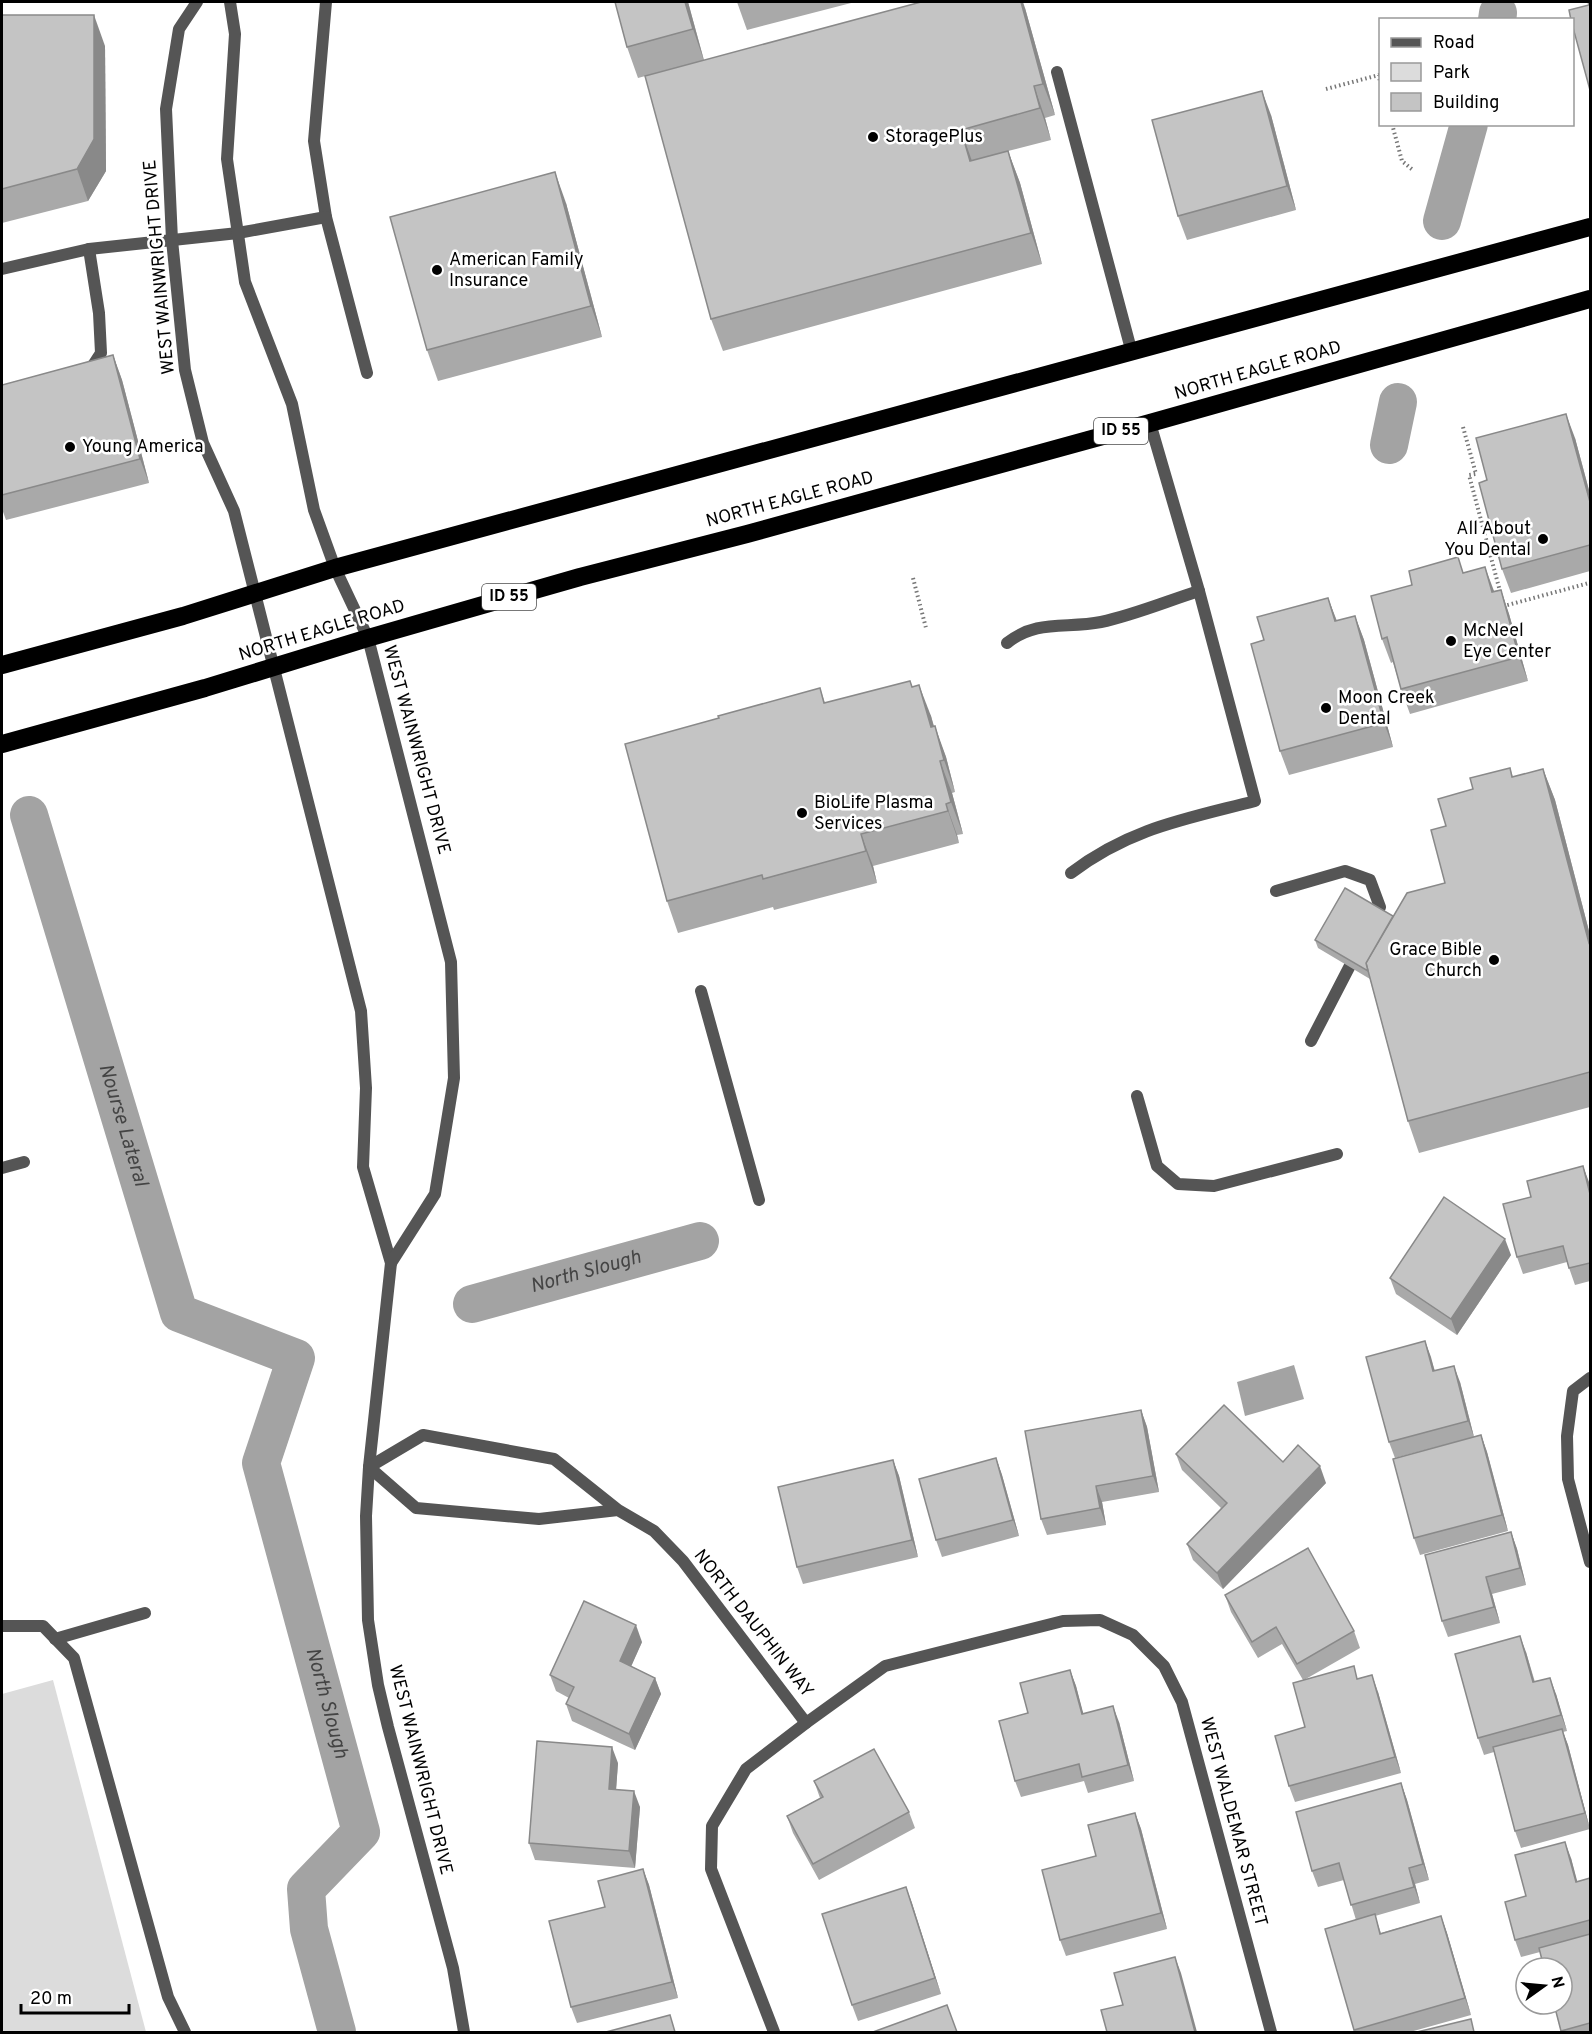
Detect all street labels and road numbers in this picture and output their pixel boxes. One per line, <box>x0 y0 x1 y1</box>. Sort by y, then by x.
street label: WEST WAINWRIGHT DRIVE <box>139 159 181 375</box>
street label: NORTH EAGLE ROAD <box>1172 336 1344 406</box>
road number: ID 55 <box>1094 418 1148 444</box>
street label: NORTH EAGLE ROAD <box>704 467 876 533</box>
road number: ID 55 <box>482 584 536 610</box>
street label: NORTH EAGLE ROAD <box>236 595 408 667</box>
street label: WEST WAINWRIGHT DRIVE <box>377 643 455 857</box>
street label: NORTH DAUPHIN WAY <box>688 1545 818 1703</box>
street label: WEST WAINWRIGHT DRIVE <box>383 1663 457 1877</box>
street label: WEST WALDEMAR STREET <box>1194 1715 1272 1929</box>

